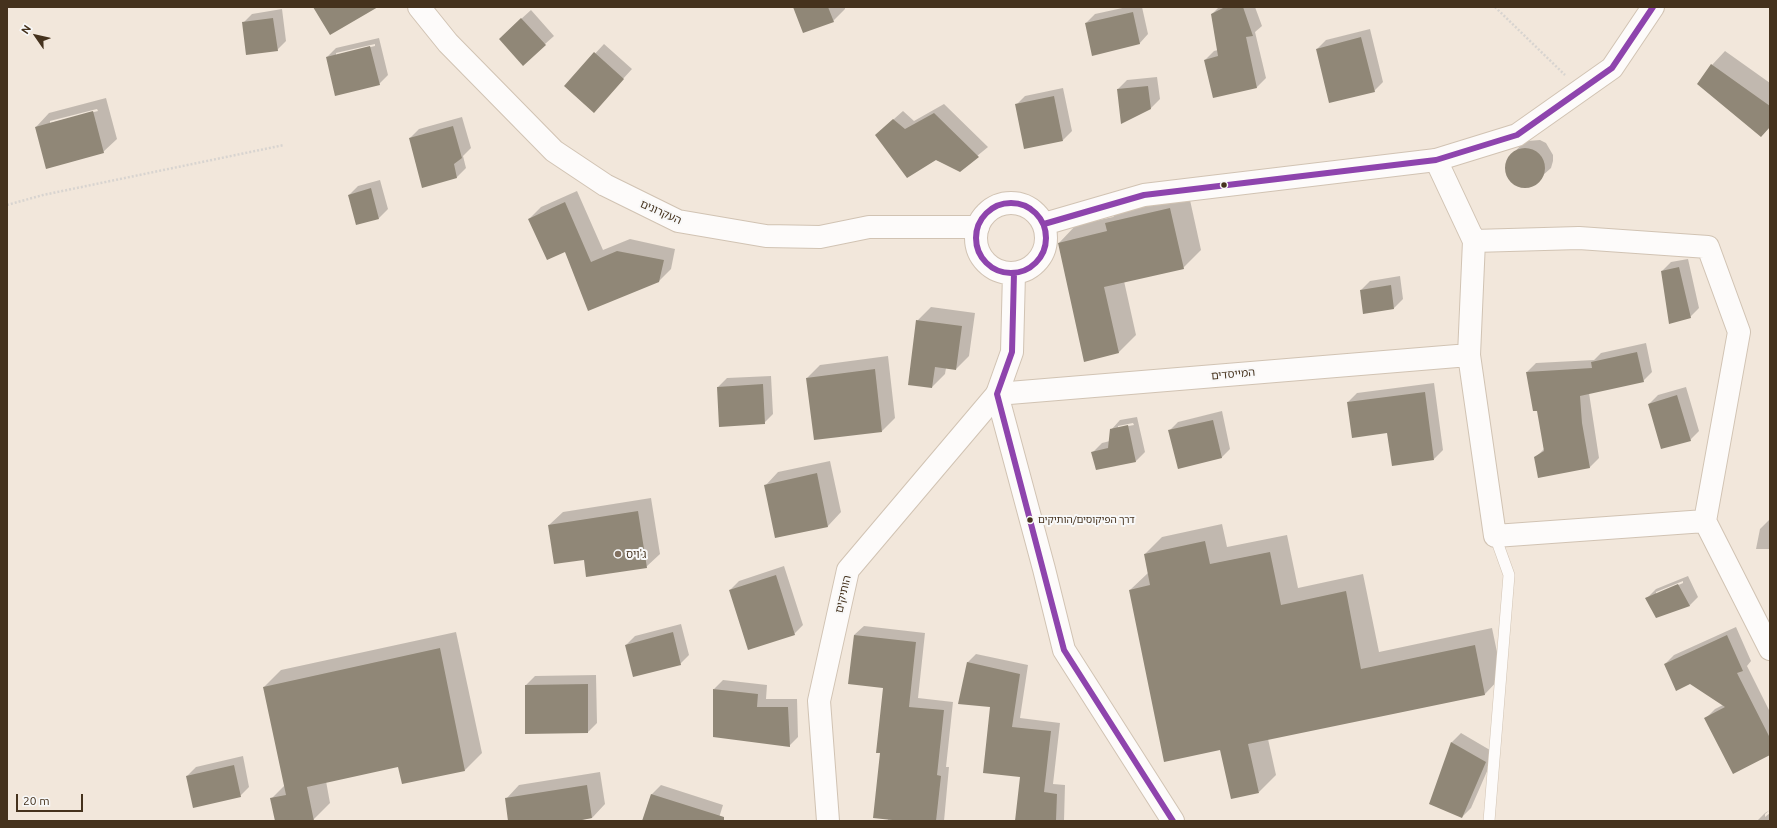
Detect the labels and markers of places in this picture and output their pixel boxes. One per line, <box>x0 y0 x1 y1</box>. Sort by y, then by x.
unlabelled marker <box>1219 180 1229 190</box>
place label: דרך הפיקוסים/הותיקים <box>1038 514 1135 526</box>
marker: דרך הפיקוסים/הותיקים <box>1025 515 1035 525</box>
place label: ג'ויס <box>626 547 646 561</box>
marker: ג'ויס <box>613 549 623 559</box>

